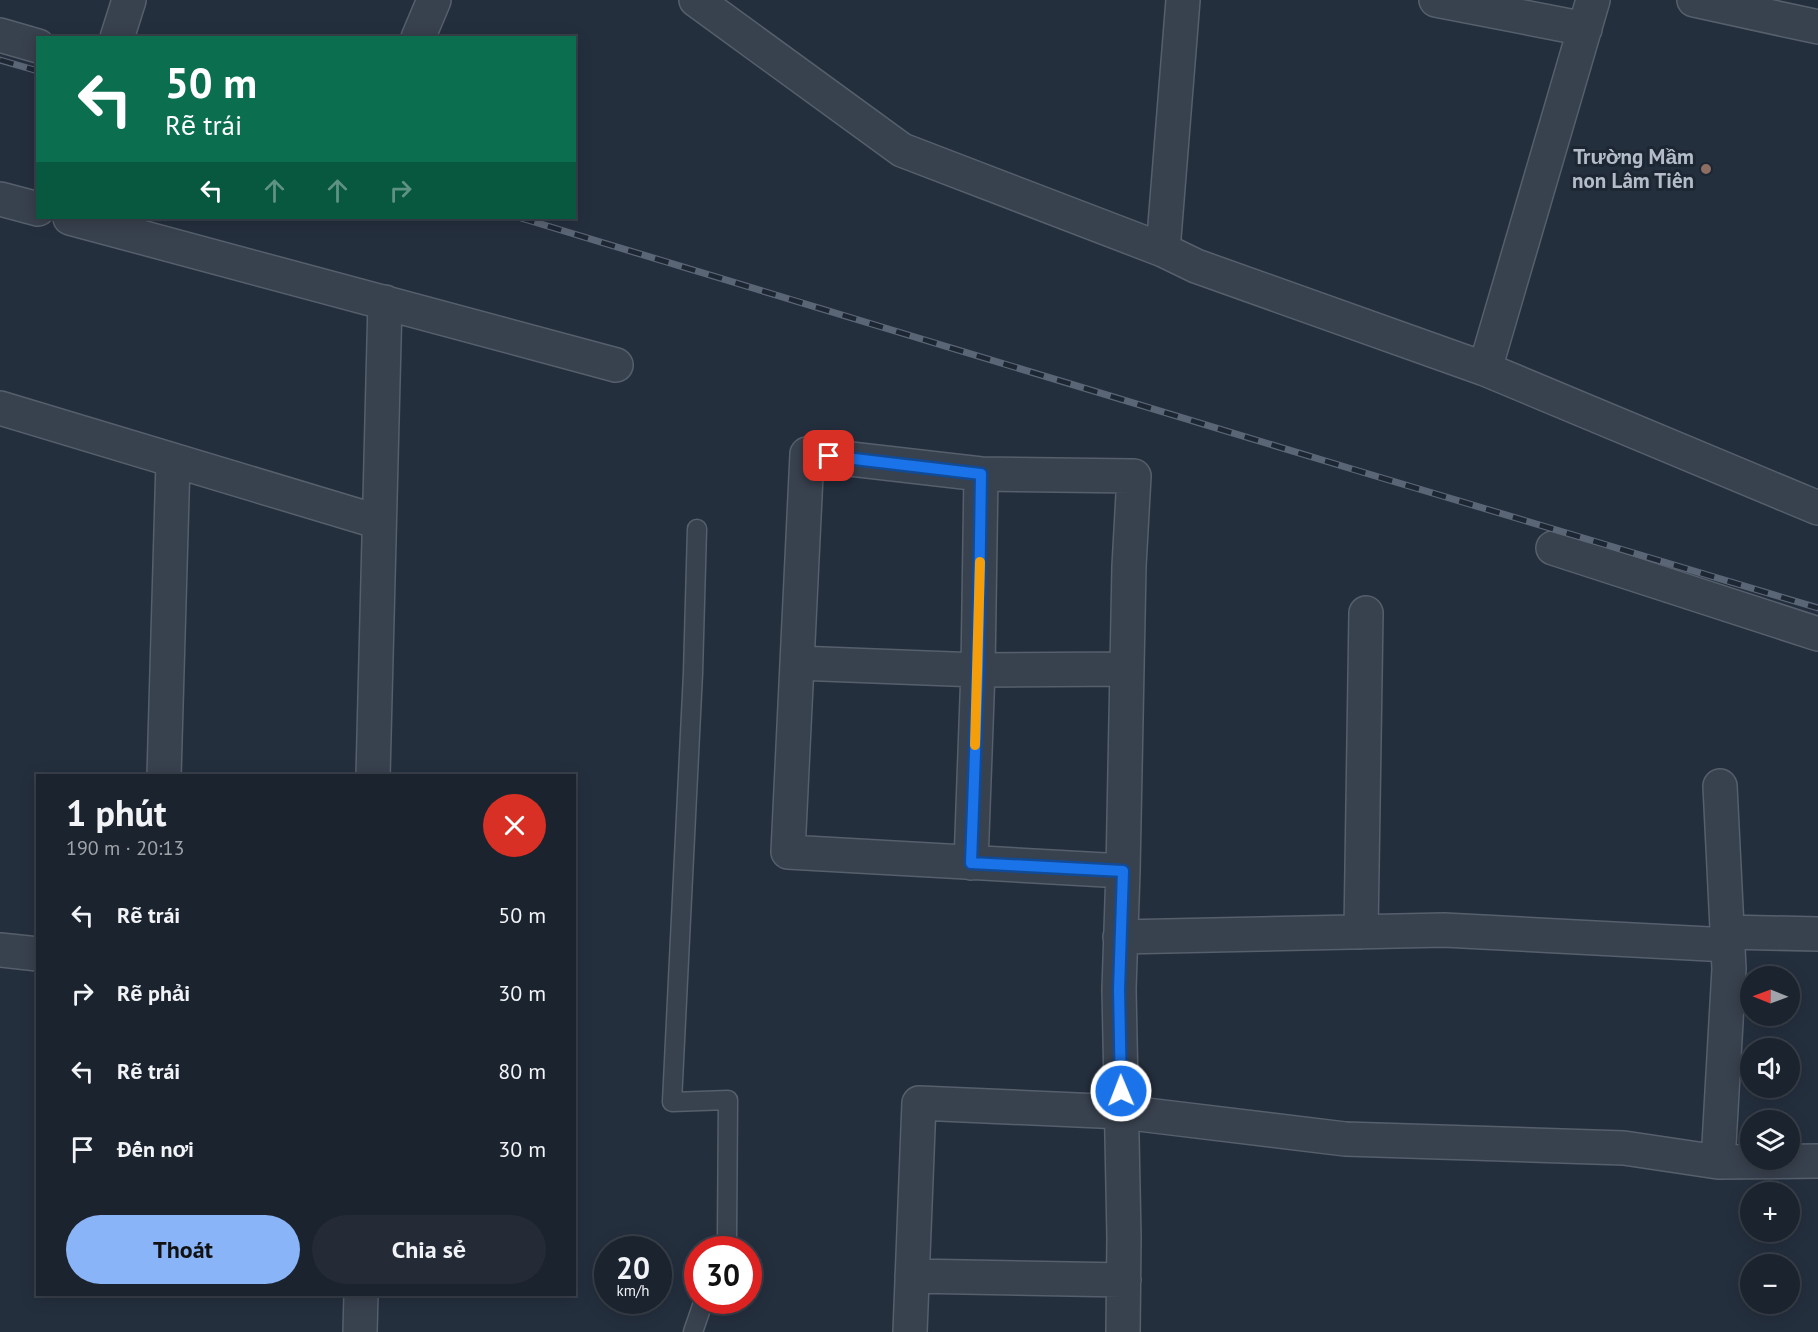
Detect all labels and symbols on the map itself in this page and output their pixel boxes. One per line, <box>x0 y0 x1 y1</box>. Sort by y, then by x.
place label: Trường Mầm non Lâm Tiên <box>1572 143 1694 194</box>
marker: Trường Mầm non Lâm Tiên <box>1699 162 1713 176</box>
pin <box>803 430 854 481</box>
north arrow <box>1740 966 1800 1026</box>
position arrow <box>1089 1059 1153 1123</box>
speed limit sign: 30 <box>684 1236 762 1314</box>

